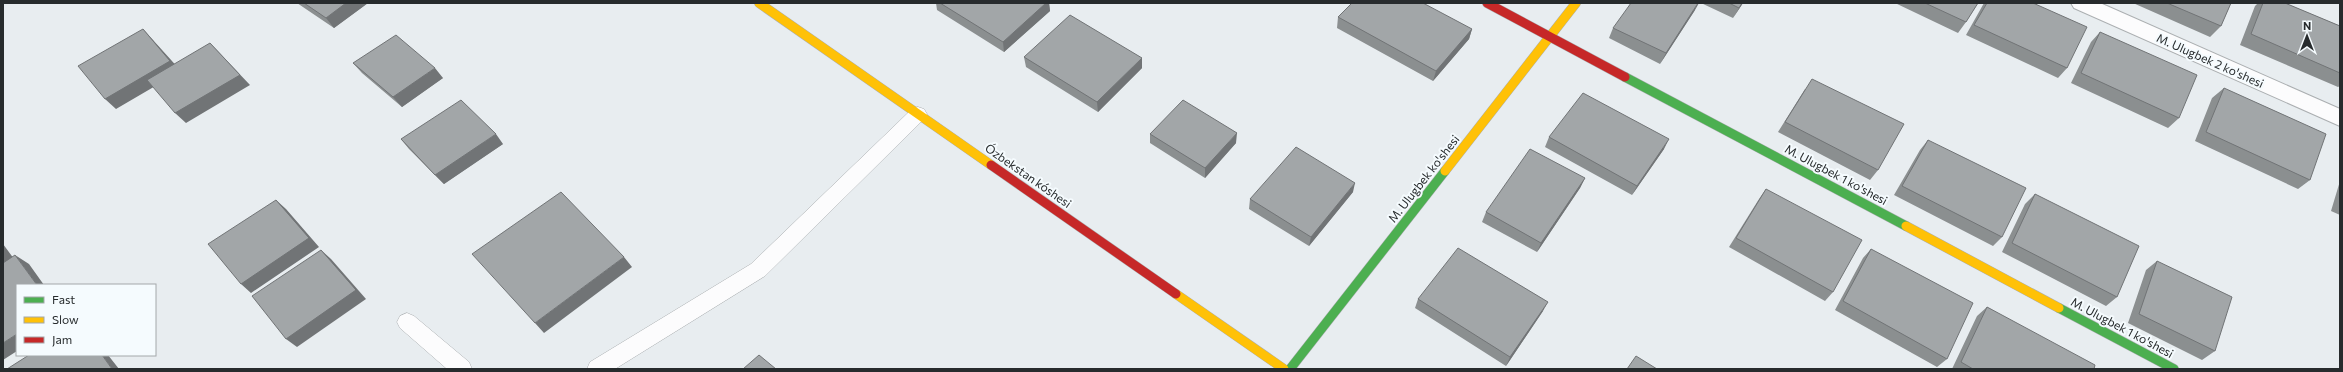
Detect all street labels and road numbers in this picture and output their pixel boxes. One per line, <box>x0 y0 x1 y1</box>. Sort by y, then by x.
street label: M. Ulugbek 2 ko'shesi <box>2155 30 2266 90</box>
street label: M. Ulugbek ko'shesi <box>1385 132 1462 225</box>
street label: Ózbekstan kóshesi <box>983 140 1074 210</box>
street label: M. Ulugbek 1 ko'shesi <box>1783 141 1890 207</box>
street label: M. Ulugbek 1 ko'shesi <box>2069 294 2176 360</box>

